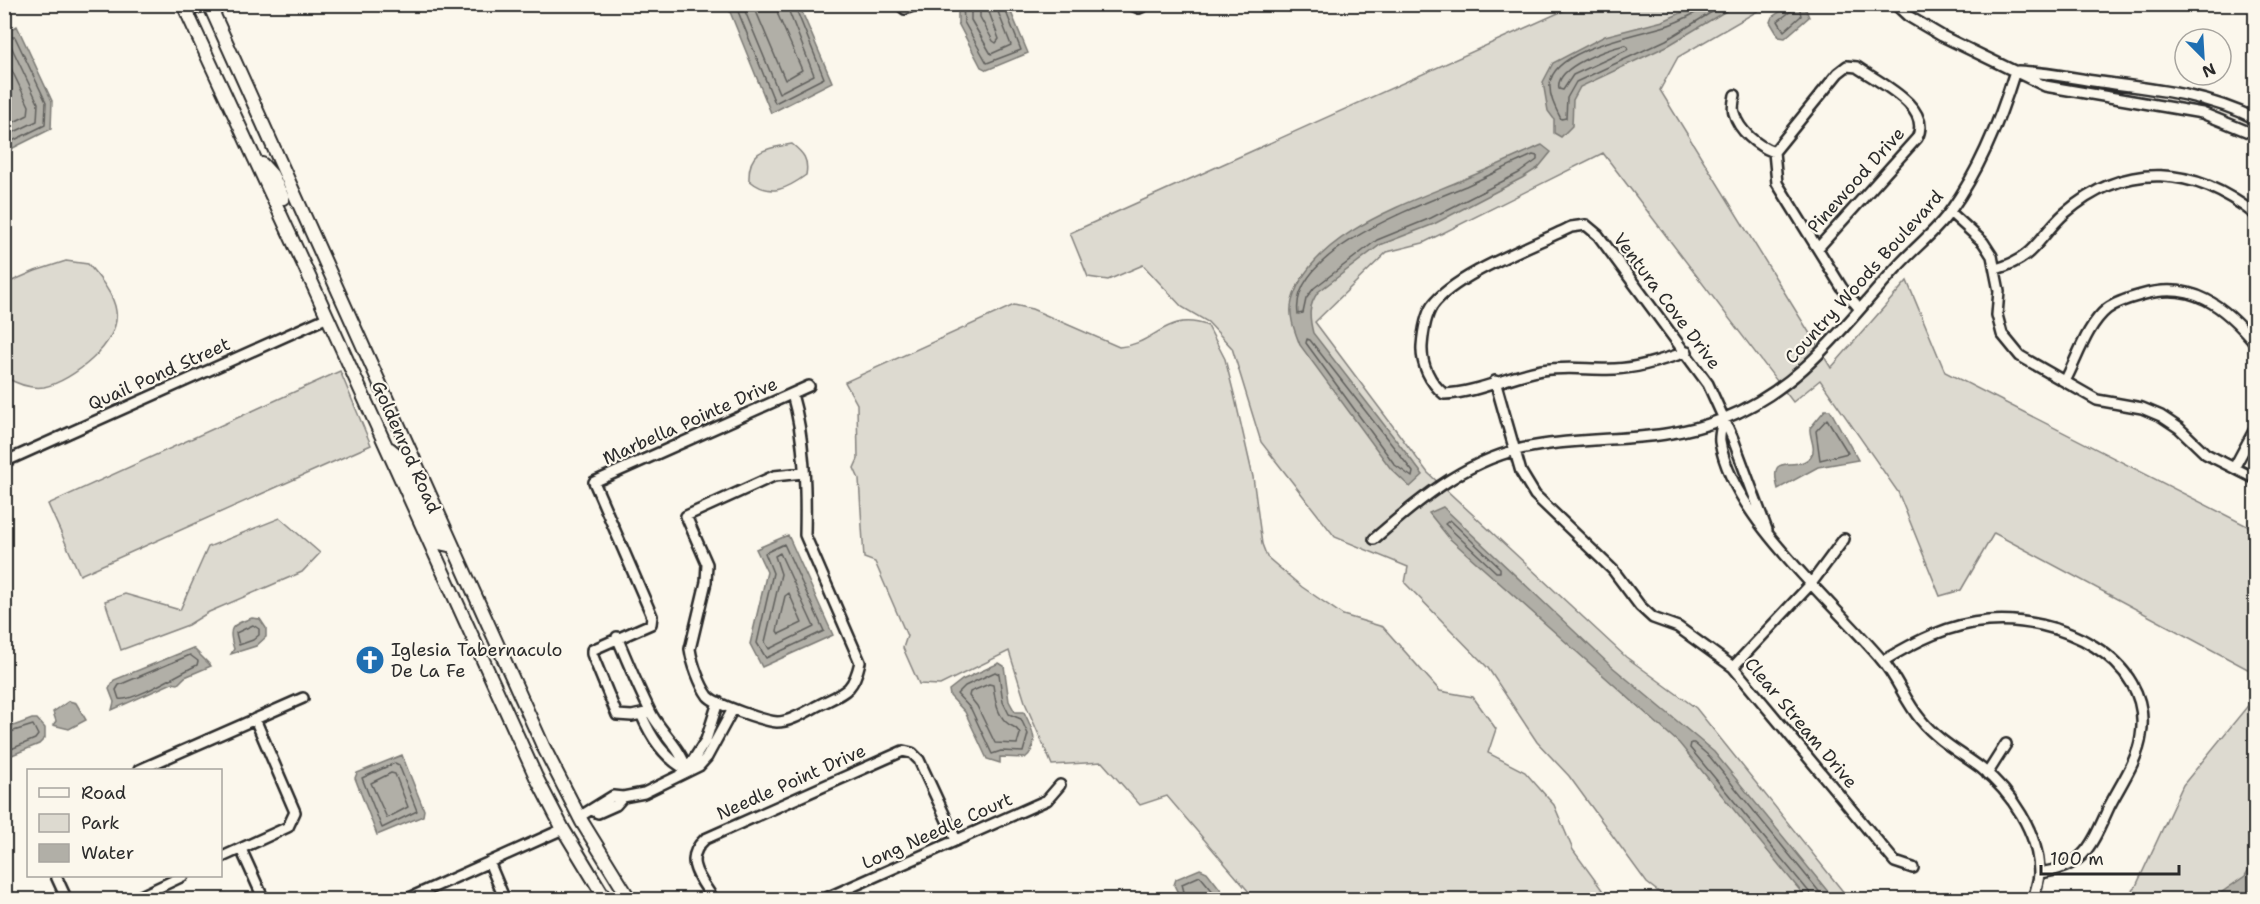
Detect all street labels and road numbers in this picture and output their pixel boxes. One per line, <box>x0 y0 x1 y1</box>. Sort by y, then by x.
street label: Pinewood Drive <box>1802 122 1910 238</box>
street label: Country Woods Boulevard <box>1779 185 1949 369</box>
street label: Ventura Cove Drive <box>1608 228 1726 374</box>
street label: Quail Pond Street <box>84 332 234 416</box>
street label: Marbella Pointe Drive <box>599 372 781 470</box>
street label: Goldenrod Road <box>366 377 446 517</box>
street label: Clear Stream Drive <box>1739 653 1863 793</box>
street label: Needle Point Drive <box>713 738 869 826</box>
street label: Long Needle Court <box>858 787 1016 875</box>

